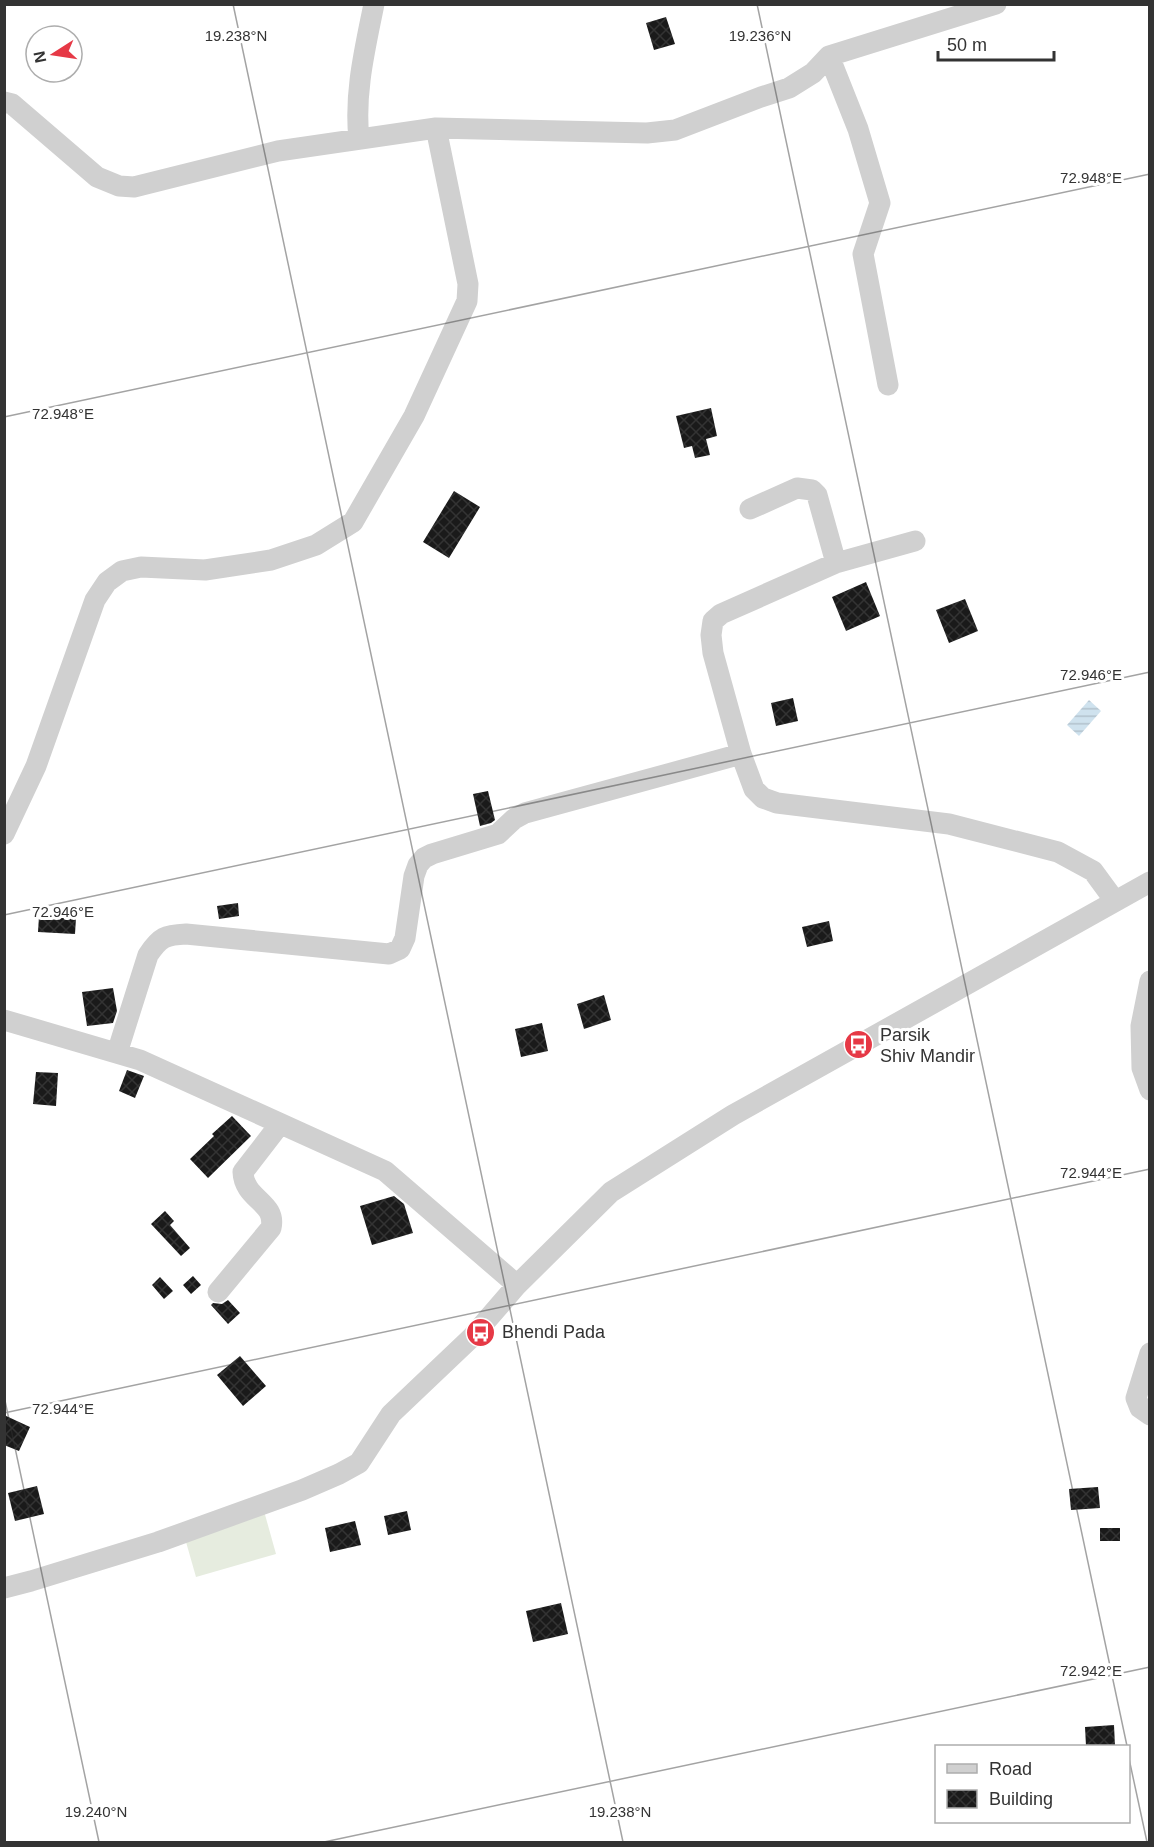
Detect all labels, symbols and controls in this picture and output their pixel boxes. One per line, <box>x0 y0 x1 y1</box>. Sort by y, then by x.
north arrow <box>24 24 84 84</box>
scale bar <box>938 24 1054 62</box>
text: 19.238°N <box>205 27 267 44</box>
text: 19.236°N <box>729 27 791 44</box>
text: 50 m <box>947 35 987 55</box>
text: N <box>30 50 49 64</box>
text: 72.948°E <box>1060 169 1122 186</box>
text: 72.948°E <box>32 405 94 422</box>
text: 72.946°E <box>1060 666 1122 683</box>
text: 72.946°E <box>32 903 94 920</box>
place label: Parsik Shiv Mandir <box>880 1025 975 1066</box>
bus stop icon: Parsik Shiv Mandir <box>843 1029 875 1061</box>
text: 72.944°E <box>1060 1164 1122 1181</box>
bus stop icon: Bhendi Pada <box>465 1316 497 1348</box>
place label: Bhendi Pada <box>502 1322 606 1342</box>
text: 72.944°E <box>32 1400 94 1417</box>
text: 72.942°E <box>1060 1662 1122 1679</box>
legend <box>935 1745 1130 1823</box>
text: Road <box>989 1759 1032 1779</box>
text: Building <box>989 1789 1053 1809</box>
text: 19.240°N <box>65 1803 127 1820</box>
text: 19.238°N <box>589 1803 651 1820</box>

